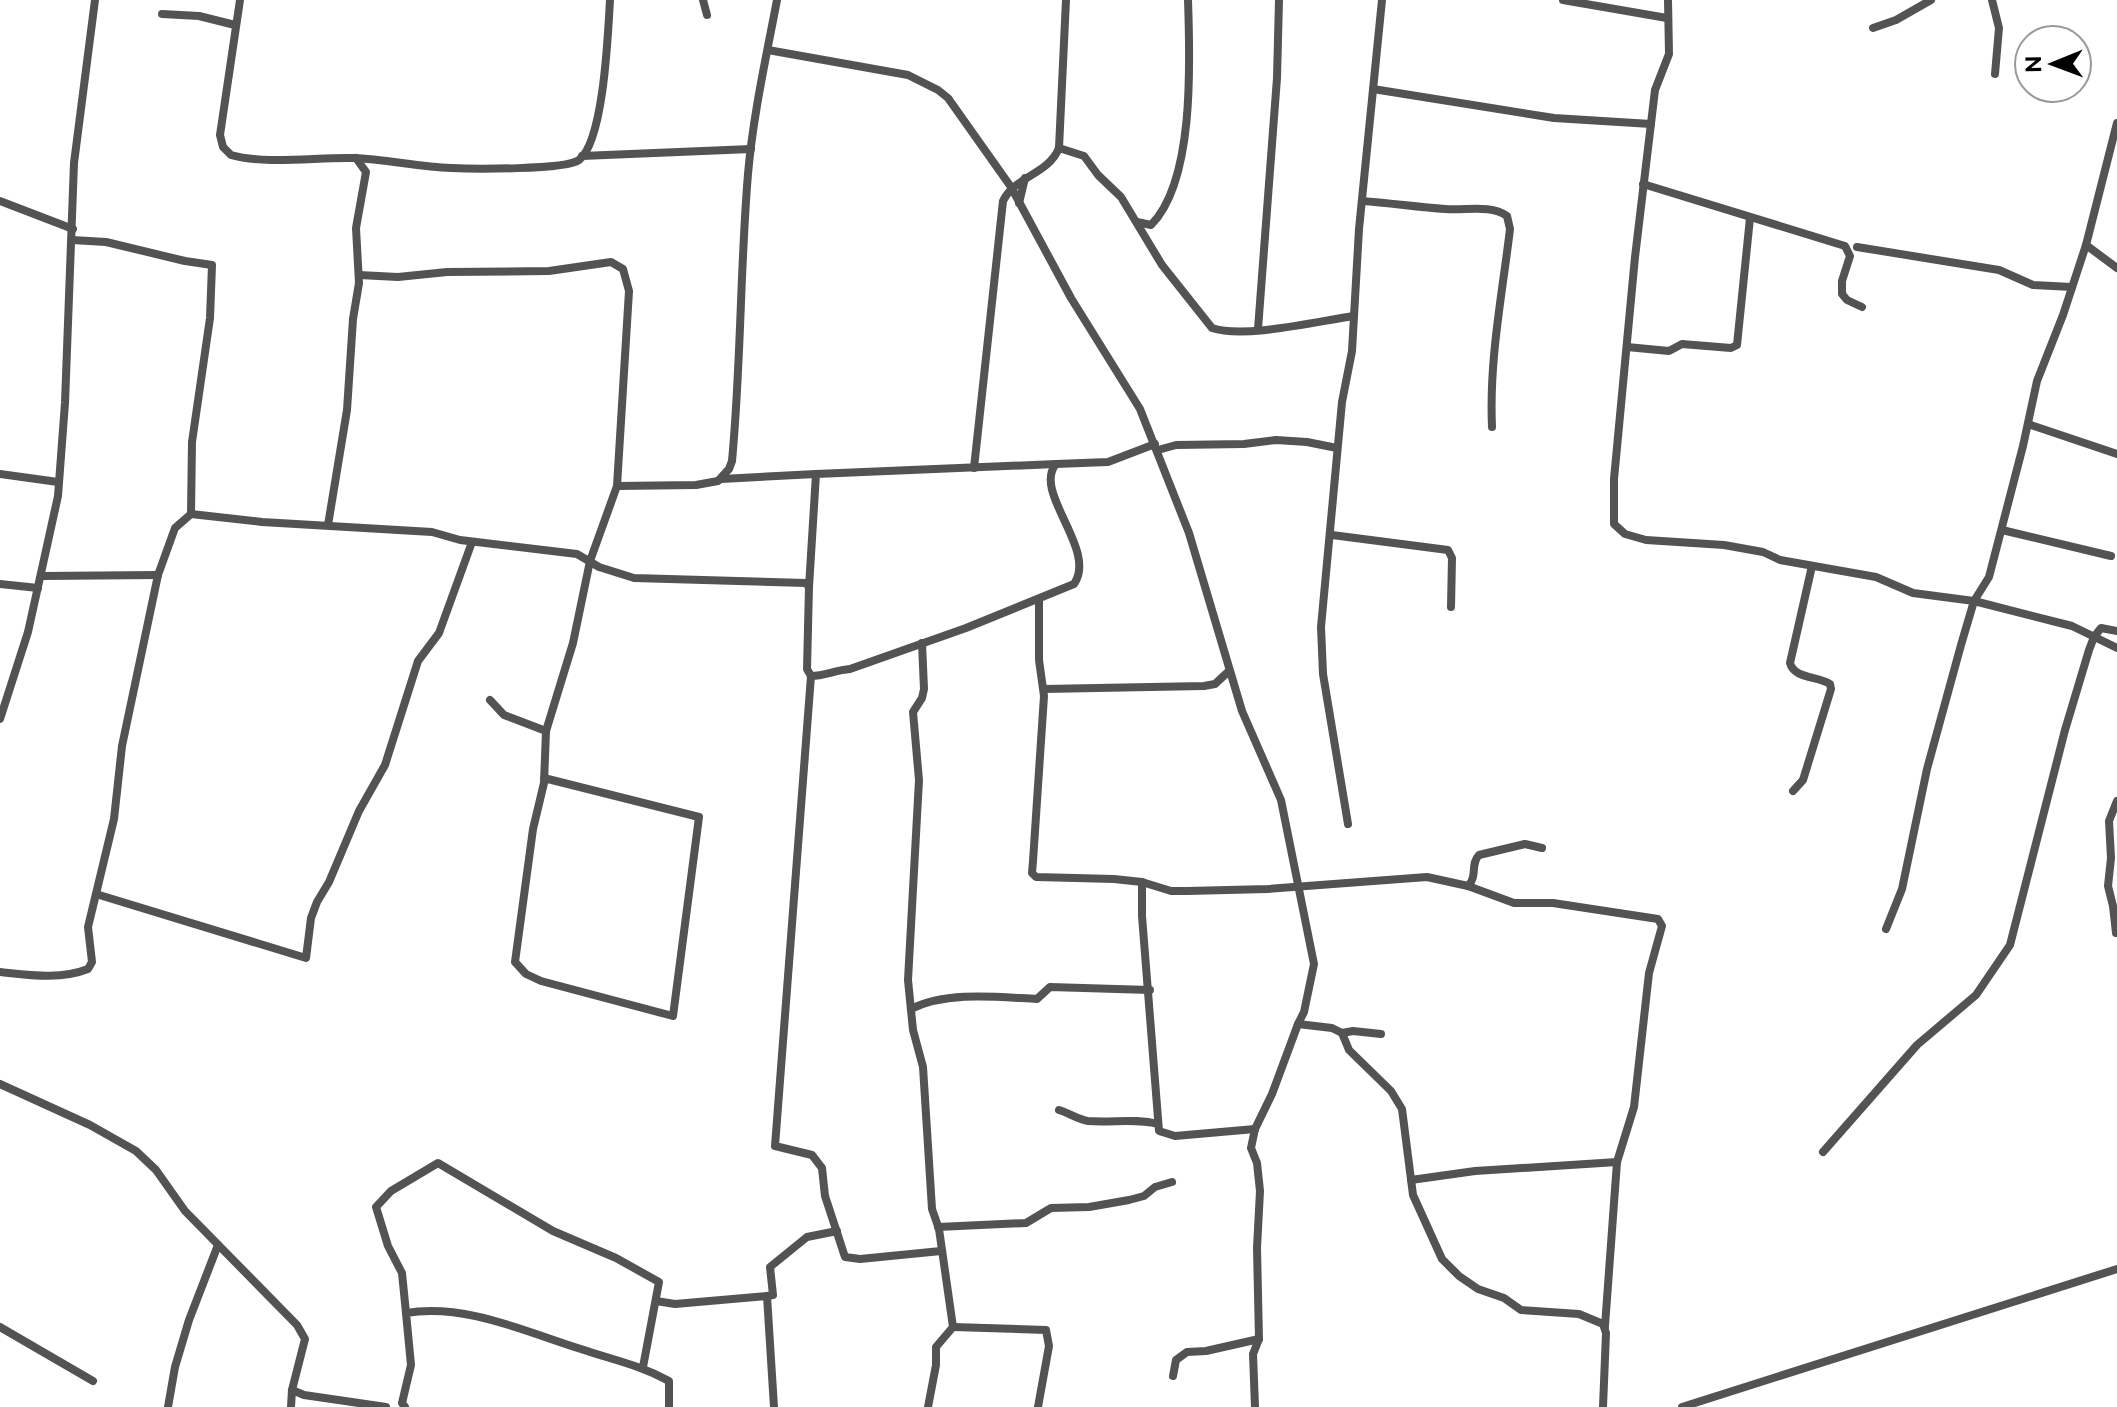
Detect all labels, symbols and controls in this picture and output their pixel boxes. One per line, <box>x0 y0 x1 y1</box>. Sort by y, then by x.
north arrow <box>2013 24 2093 104</box>
text: N <box>2020 56 2046 73</box>

